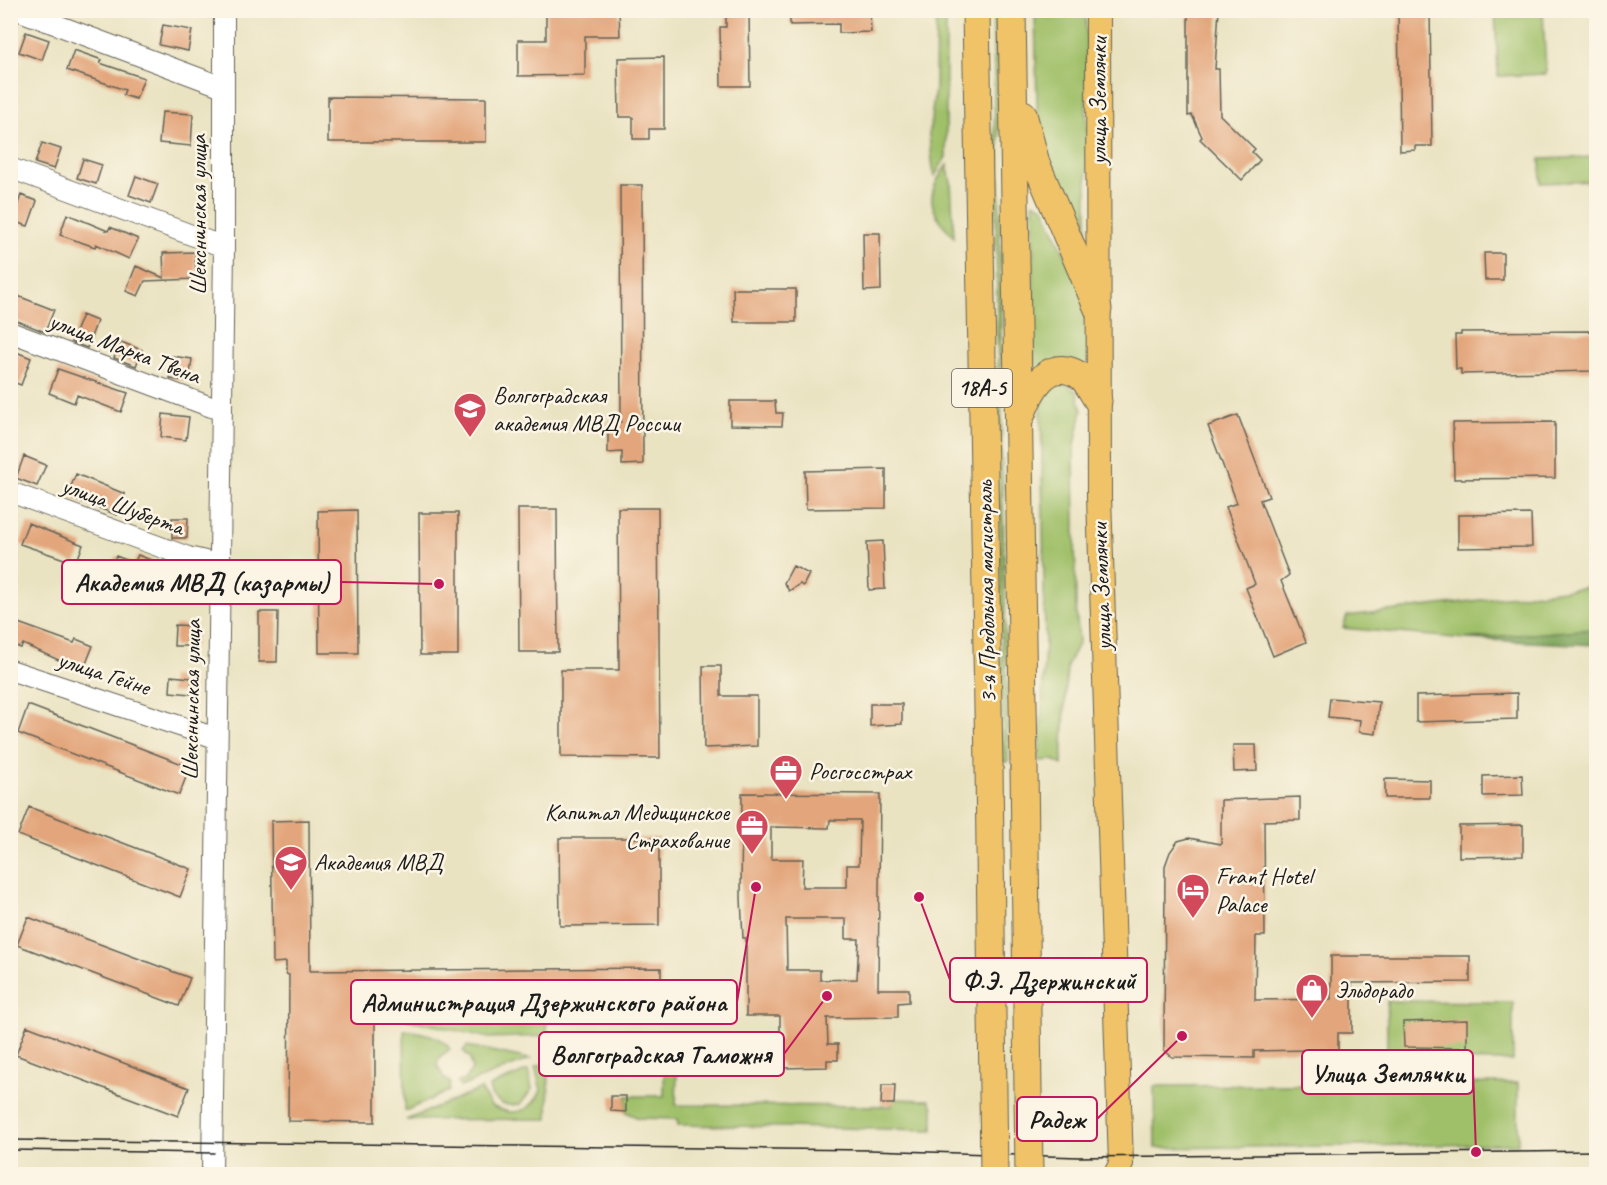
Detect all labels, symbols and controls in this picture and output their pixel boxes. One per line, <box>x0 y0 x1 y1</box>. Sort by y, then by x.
street label: улица Землячки <box>1083 35 1113 167</box>
street label: Шекснинская улица <box>183 133 213 295</box>
street label: улица Марка Твена <box>43 305 206 391</box>
road number: 18А-5 <box>952 369 1012 407</box>
place label: Волгоградская академия МВД России <box>493 380 682 438</box>
school or university icon: Волгоградская академия МВД России <box>452 391 488 438</box>
street label: улица Шуберта <box>56 469 190 543</box>
street label: 3-я Продольная магистраль <box>969 479 1003 704</box>
street label: улица Землячки <box>1084 520 1118 653</box>
callout: Академия МВД (казармы) <box>62 560 341 604</box>
text: Академия МВД (казармы) <box>75 566 332 599</box>
street label: Шекснинская улица <box>175 618 207 781</box>
street label: улица Гейне <box>52 643 156 703</box>
office icon: Росгосстрах <box>768 753 804 800</box>
place label: Росгосстрах <box>809 756 913 786</box>
place label: Капитал Медицинское Страхование <box>545 797 731 855</box>
office icon: Капитал Медицинское Страхование <box>734 808 770 855</box>
school or university icon: Академия МВД <box>273 844 309 891</box>
place label: Академия МВД <box>314 847 445 877</box>
place label: Frant Hotel Palace <box>1216 861 1316 919</box>
hotel icon: Frant Hotel Palace <box>1175 872 1211 919</box>
callout: Ф.Э. Дзержинский <box>950 958 1147 1002</box>
text: Ф.Э. Дзержинский <box>963 964 1137 997</box>
shop icon: Эльдорадо <box>1294 972 1330 1019</box>
place label: Эльдорадо <box>1335 975 1414 1005</box>
callout: Администрация Дзержинского района <box>351 980 737 1024</box>
text: Администрация Дзержинского района <box>361 986 728 1019</box>
callout: Волгоградская Таможня <box>539 1032 784 1076</box>
text: Волгоградская Таможня <box>551 1038 773 1071</box>
callout: Улица Землячки <box>1302 1050 1473 1094</box>
text: Улица Землячки <box>1311 1057 1467 1090</box>
callout: Радеж <box>1017 1097 1097 1141</box>
text: Радеж <box>1029 1103 1088 1136</box>

